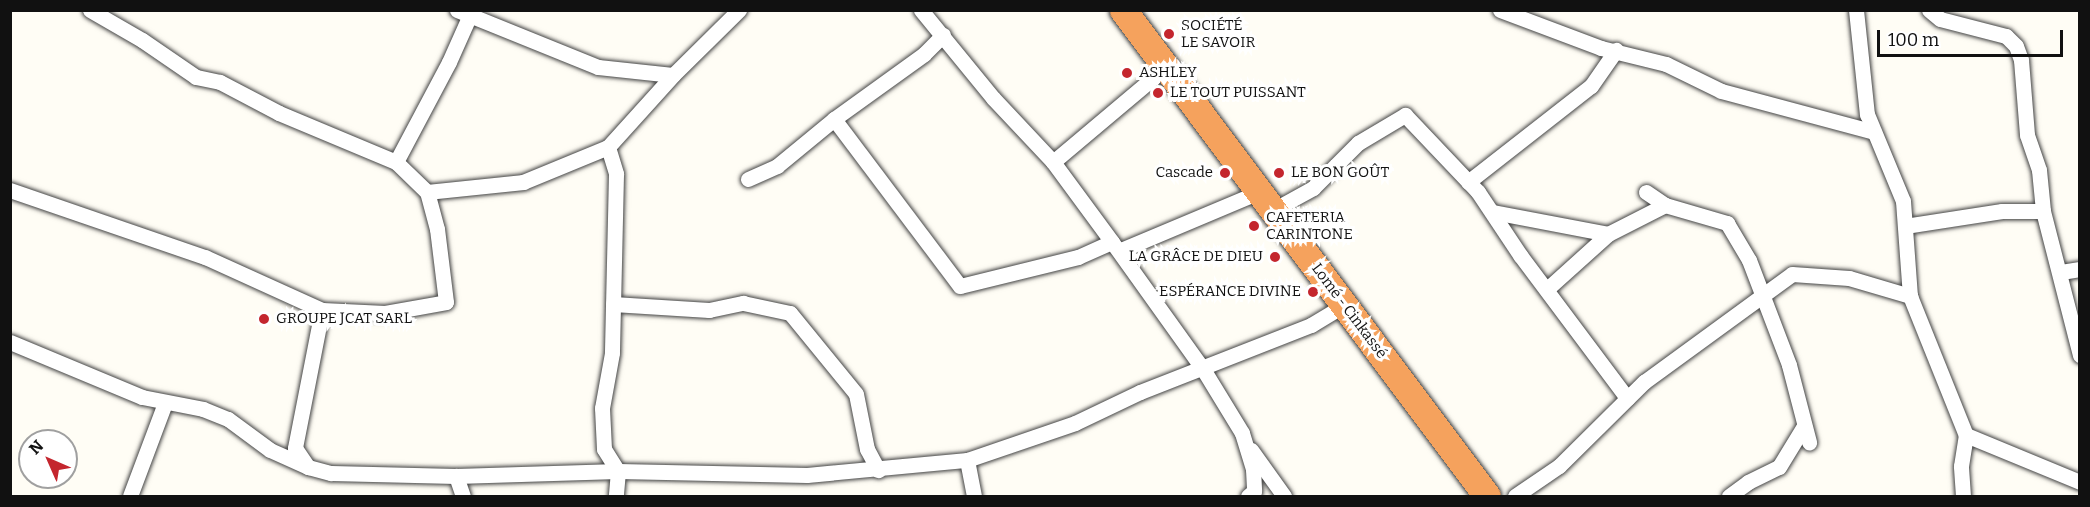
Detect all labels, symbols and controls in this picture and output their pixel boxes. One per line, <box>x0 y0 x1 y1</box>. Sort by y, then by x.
place label: SOCIÉTÉ LE SAVOIR <box>1181 16 1255 51</box>
scale bar <box>1880 18 2066 56</box>
marker: SOCIÉTÉ LE SAVOIR <box>1162 27 1176 41</box>
text: 100 m <box>1888 29 1939 51</box>
place label: ASHLEY <box>1139 64 1197 82</box>
marker: ASHLEY <box>1120 66 1134 80</box>
place label: LE TOUT PUISSANT <box>1170 84 1306 102</box>
marker: LE TOUT PUISSANT <box>1151 86 1165 100</box>
place label: Cascade <box>1156 164 1213 182</box>
place label: LE BON GOÛT <box>1291 164 1389 182</box>
marker: Cascade <box>1218 166 1232 180</box>
marker: LE BON GOÛT <box>1272 166 1286 180</box>
place label: CAFETERIA CARINTONE <box>1266 208 1353 243</box>
marker: CAFETERIA CARINTONE <box>1247 219 1261 233</box>
place label: LA GRÂCE DE DIEU <box>1129 248 1263 266</box>
marker: LA GRÂCE DE DIEU <box>1268 250 1282 264</box>
street label: Lomé - Cinkassé <box>1307 260 1391 362</box>
place label: ESPÉRANCE DIVINE <box>1159 283 1301 301</box>
marker: ESPÉRANCE DIVINE <box>1306 285 1320 299</box>
place label: GROUPE JCAT SARL <box>276 310 412 328</box>
marker: GROUPE JCAT SARL <box>257 312 271 326</box>
north arrow <box>18 429 78 489</box>
text: N <box>25 436 47 458</box>

